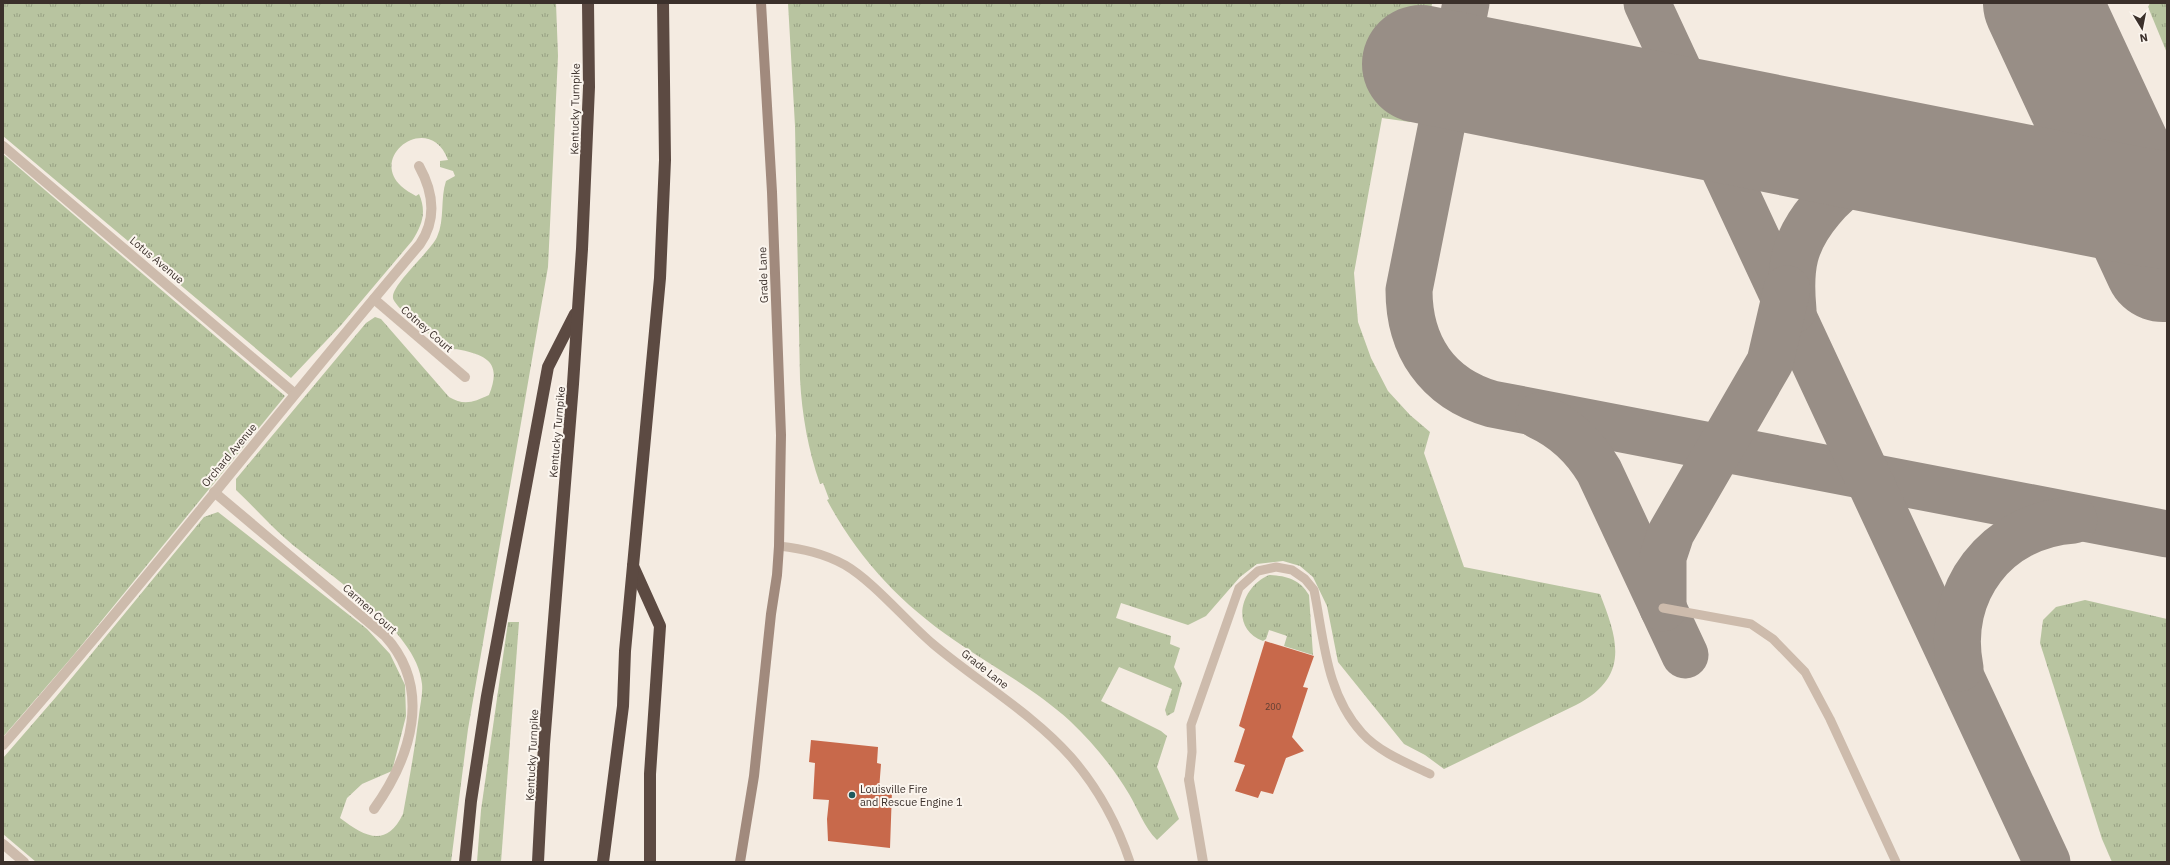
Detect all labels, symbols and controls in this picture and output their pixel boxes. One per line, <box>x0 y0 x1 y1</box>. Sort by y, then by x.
north arrow <box>2122 8 2162 48</box>
text: N <box>2139 30 2149 45</box>
street label: Kentucky Turnpike <box>567 63 583 155</box>
street label: Lotus Avenue <box>127 233 187 287</box>
street label: Grade Lane <box>755 247 771 303</box>
street label: Cotney Court <box>398 303 456 355</box>
street label: Kentucky Turnpike <box>546 386 568 478</box>
street label: Orchard Avenue <box>198 420 260 490</box>
street label: Carmen Court <box>340 581 400 637</box>
street label: Grade Lane <box>959 646 1011 692</box>
house number: 200 <box>1265 701 1281 712</box>
street label: Kentucky Turnpike <box>523 709 541 801</box>
place label: Louisville Fire and Rescue Engine 1 <box>860 782 963 809</box>
marker: Louisville Fire and Rescue Engine 1 <box>847 790 857 800</box>

